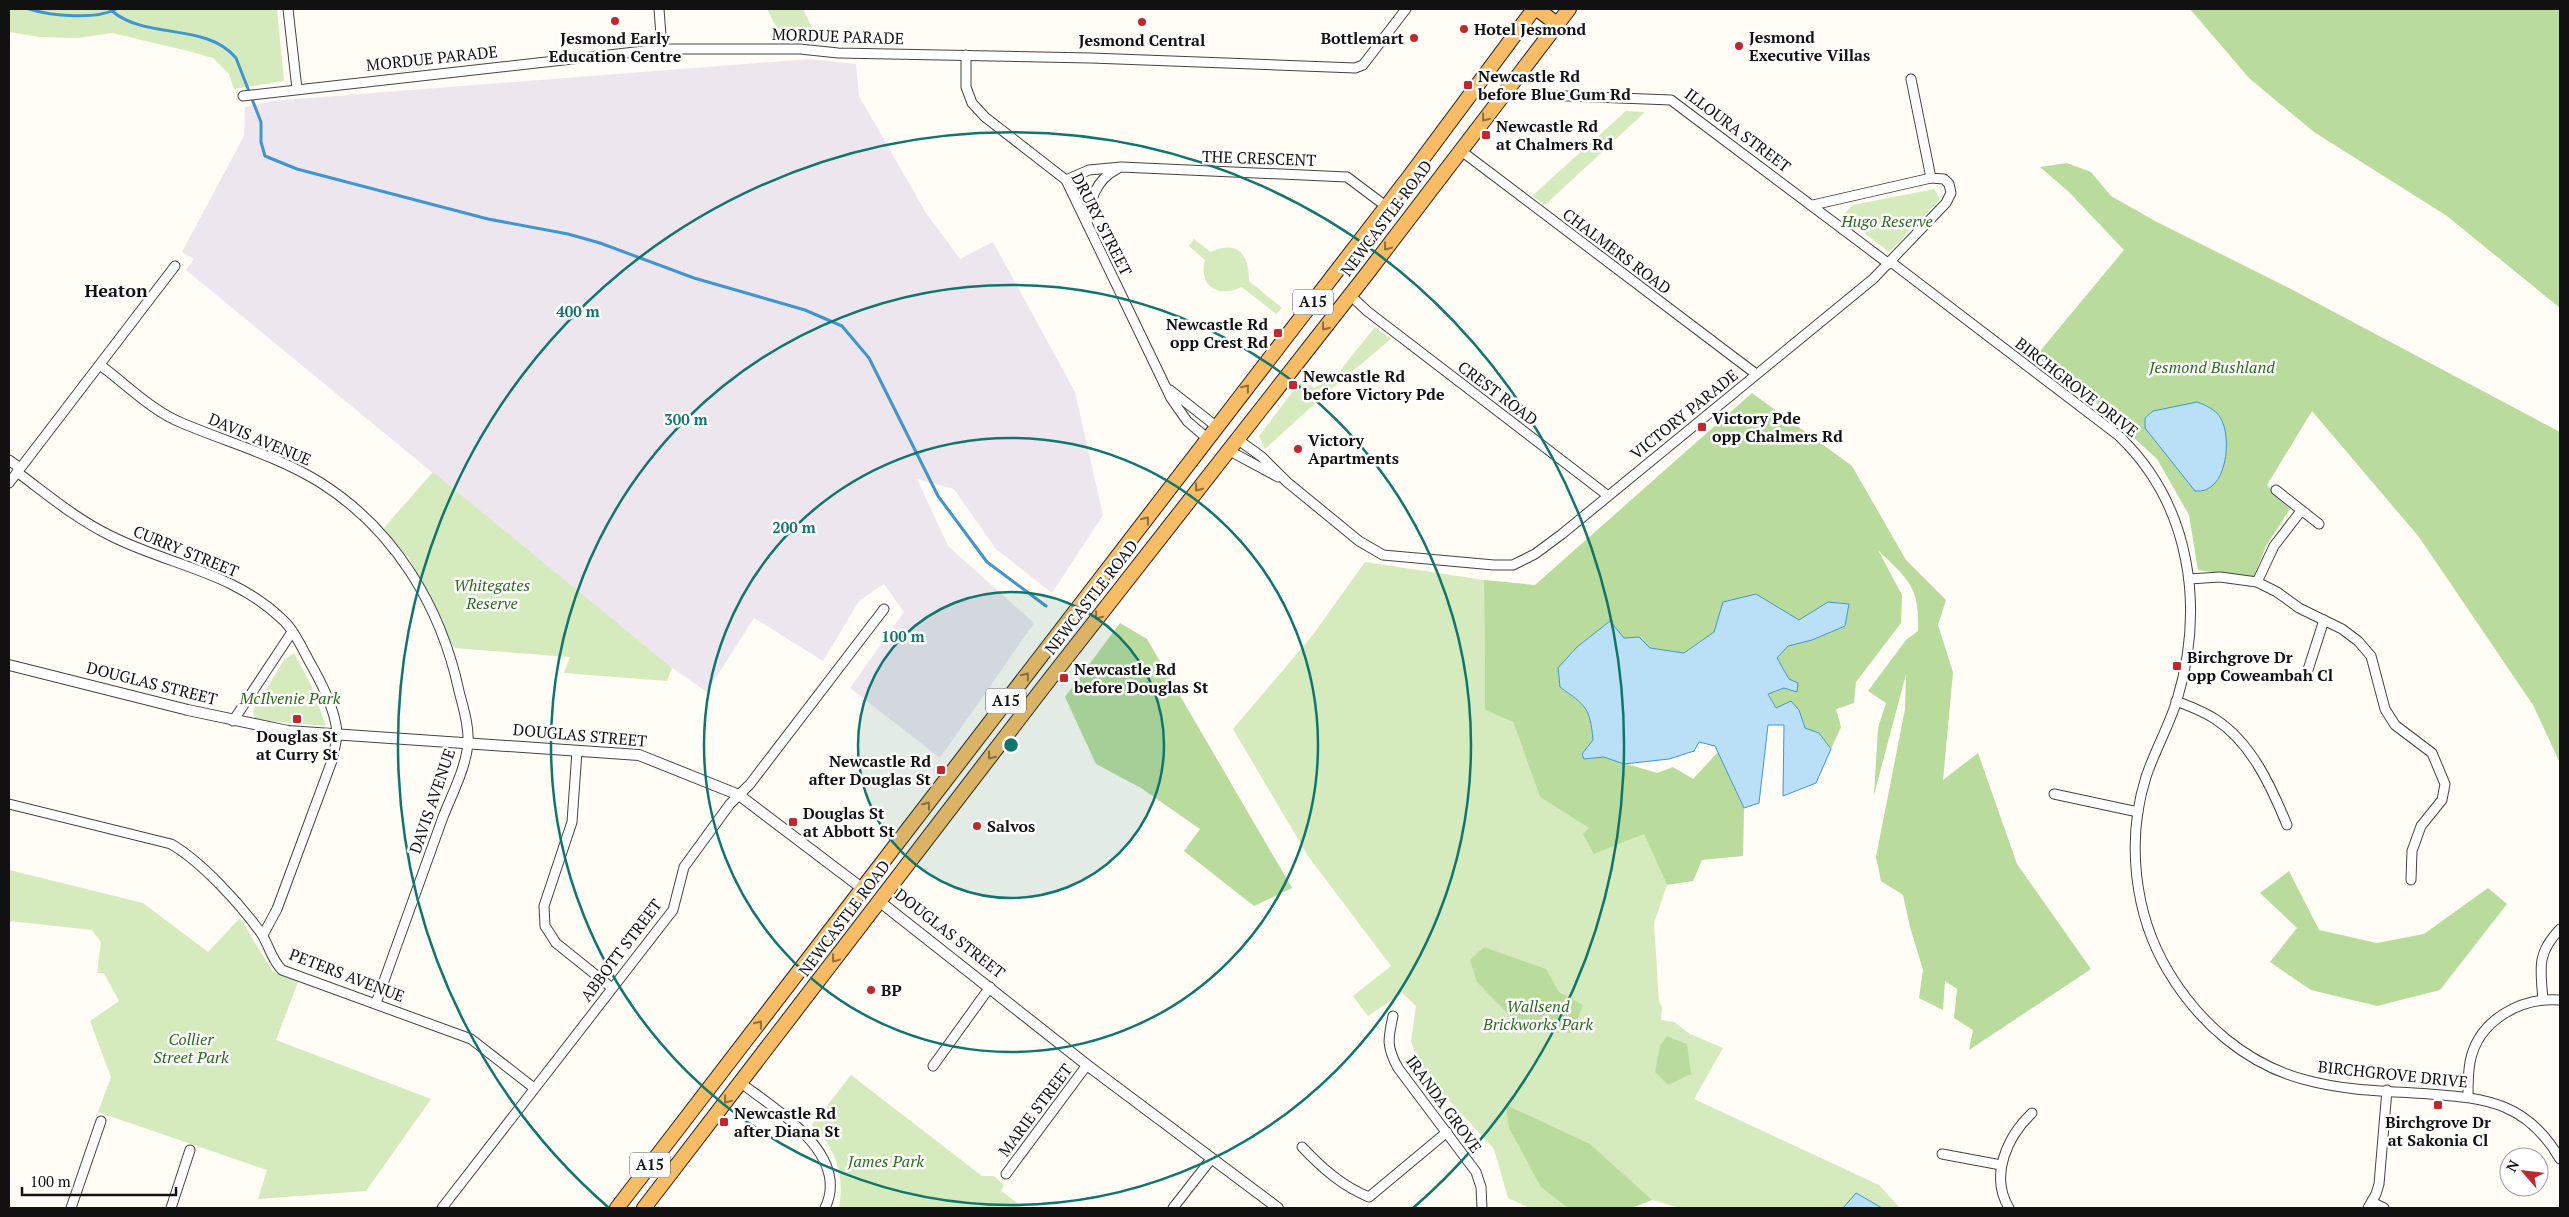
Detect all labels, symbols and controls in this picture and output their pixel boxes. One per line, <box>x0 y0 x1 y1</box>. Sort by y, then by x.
marker: Jesmond Early Education Centre <box>609 15 621 27</box>
marker: Jesmond Central <box>1136 16 1148 28</box>
place label: Hotel Jesmond <box>1474 18 1587 40</box>
street label: MORDUE PARADE <box>772 23 904 49</box>
marker: Hotel Jesmond <box>1458 23 1470 35</box>
place label: Jesmond Executive Villas <box>1749 26 1870 66</box>
place label: Jesmond Early Education Centre <box>549 27 682 67</box>
place label: Bottlemart <box>1321 27 1405 49</box>
place label: Jesmond Central <box>1079 29 1205 51</box>
marker: Bottlemart <box>1408 32 1420 44</box>
street label: MORDUE PARADE <box>365 40 499 76</box>
marker: Jesmond Executive Villas <box>1733 40 1745 52</box>
place label: Newcastle Rd before Blue Gum Rd <box>1477 65 1631 105</box>
marker: Newcastle Rd before Blue Gum Rd <box>1462 79 1474 91</box>
street label: ILLOURA STREET <box>1681 83 1796 177</box>
one-way arrow <box>1483 112 1491 121</box>
place label: Newcastle Rd at Chalmers Rd <box>1496 115 1613 155</box>
marker: Newcastle Rd at Chalmers Rd <box>1480 129 1492 141</box>
street label: THE CRESCENT <box>1201 145 1317 171</box>
street label: NEWCASTLE ROAD <box>1335 156 1437 280</box>
street label: DRURY STREET <box>1067 169 1137 279</box>
street label: CHALMERS ROAD <box>1558 203 1676 299</box>
park label: Hugo Reserve <box>1840 210 1933 232</box>
one-way arrow <box>1384 241 1393 251</box>
district label: Heaton <box>85 278 148 302</box>
road number: A15 <box>1293 290 1333 314</box>
text: 400 m <box>556 301 600 321</box>
place label: Newcastle Rd opp Crest Rd <box>1166 313 1268 353</box>
one-way arrow <box>1322 321 1330 330</box>
marker: Newcastle Rd opp Crest Rd <box>1272 327 1284 339</box>
street label: BIRCHGROVE DRIVE <box>2011 332 2143 442</box>
street label: CREST ROAD <box>1453 356 1543 430</box>
park label: Jesmond Bushland <box>2148 356 2275 378</box>
street label: VICTORY PARADE <box>1626 364 1742 464</box>
place label: Newcastle Rd before Victory Pde <box>1302 365 1445 405</box>
marker: Newcastle Rd before Victory Pde <box>1287 379 1299 391</box>
one-way arrow <box>1241 385 1250 394</box>
street label: DAVIS AVENUE <box>205 407 315 471</box>
place label: Victory Pde opp Chalmers Rd <box>1712 407 1843 447</box>
text: 300 m <box>664 409 708 429</box>
marker: Victory Pde opp Chalmers Rd <box>1696 421 1708 433</box>
place label: Victory Apartments <box>1308 429 1399 469</box>
marker: Victory Apartments <box>1292 443 1304 455</box>
one-way arrow <box>1196 482 1204 491</box>
text: 200 m <box>772 517 816 537</box>
one-way arrow <box>1140 517 1148 526</box>
street label: CURRY STREET <box>130 520 242 582</box>
street label: NEWCASTLE ROAD <box>1039 535 1143 659</box>
park label: Whitegates Reserve <box>454 574 530 614</box>
one-way arrow <box>1096 610 1104 619</box>
text: 100 m <box>881 626 925 646</box>
place label: Birchgrove Dr opp Coweambah Cl <box>2187 646 2333 686</box>
street label: DOUGLAS STREET <box>84 656 220 710</box>
place label: Newcastle Rd before Douglas St <box>1073 658 1209 698</box>
marker: Birchgrove Dr opp Coweambah Cl <box>2171 660 2183 672</box>
one-way arrow <box>1020 672 1029 681</box>
marker: Newcastle Rd before Douglas St <box>1058 672 1070 684</box>
park label: McIlvenie Park <box>239 687 341 709</box>
road number: A15 <box>986 688 1026 714</box>
marker: Douglas St at Curry St <box>291 713 303 725</box>
street label: DOUGLAS STREET <box>512 718 648 752</box>
place label: Douglas St at Curry St <box>256 725 339 765</box>
centre of rings <box>1002 736 1020 754</box>
street label: DAVIS AVENUE <box>404 746 460 856</box>
place label: Newcastle Rd after Douglas St <box>809 750 932 790</box>
one-way arrow <box>989 750 997 759</box>
marker: Newcastle Rd after Douglas St <box>935 764 947 776</box>
place label: Douglas St at Abbott St <box>803 802 895 842</box>
one-way arrow <box>922 802 930 811</box>
place label: Salvos <box>987 815 1035 837</box>
marker: Douglas St at Abbott St <box>787 816 799 828</box>
marker: Salvos <box>971 820 983 832</box>
street label: NEWCASTLE ROAD <box>793 856 895 980</box>
street label: DOUGLAS STREET <box>890 883 1010 983</box>
street label: ABBOTT STREET <box>575 894 667 1006</box>
street label: PETERS AVENUE <box>286 943 408 1007</box>
one-way arrow <box>832 953 841 963</box>
place label: BP <box>881 979 902 1001</box>
marker: BP <box>865 984 877 996</box>
park label: Wallsend Brickworks Park <box>1482 995 1593 1035</box>
one-way arrow <box>754 1021 762 1030</box>
park label: Collier Street Park <box>153 1028 229 1068</box>
street label: IRANDA GROVE <box>1401 1051 1487 1157</box>
street label: BIRCHGROVE DRIVE <box>2317 1055 2469 1093</box>
street label: MARIE STREET <box>993 1059 1077 1161</box>
one-way arrow <box>725 1094 733 1103</box>
marker: Birchgrove Dr at Sakonia Cl <box>2432 1099 2444 1111</box>
place label: Newcastle Rd after Diana St <box>734 1102 840 1142</box>
place label: Birchgrove Dr at Sakonia Cl <box>2385 1111 2491 1151</box>
marker: Newcastle Rd after Diana St <box>718 1116 730 1128</box>
north arrow <box>2499 1147 2549 1197</box>
park label: James Park <box>847 1150 924 1172</box>
road number: A15 <box>630 1152 670 1178</box>
text: N <box>2501 1156 2523 1175</box>
scale bar <box>22 1164 176 1196</box>
text: 100 m <box>30 1171 71 1191</box>

